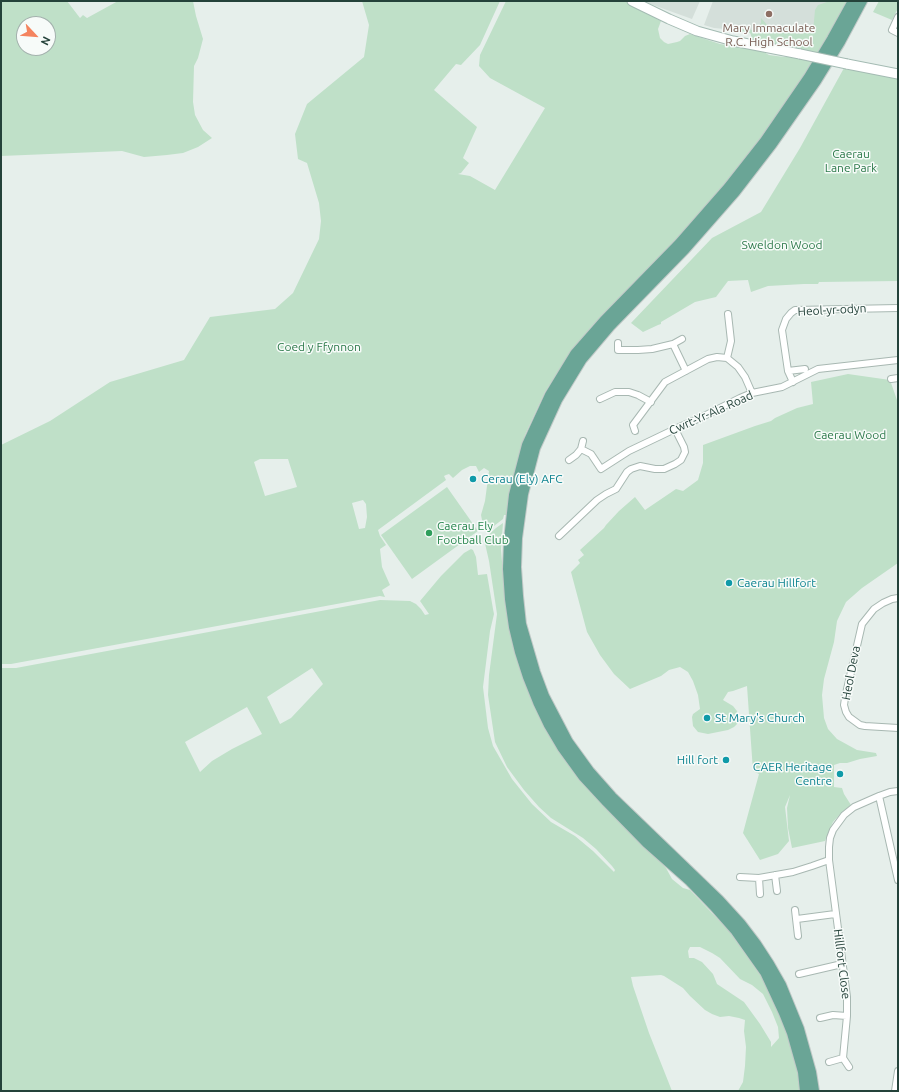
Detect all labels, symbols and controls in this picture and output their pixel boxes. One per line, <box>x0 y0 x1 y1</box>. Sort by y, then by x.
marker: Mary Immaculate R.C. High School <box>764 9 774 19</box>
north arrow <box>16 16 56 56</box>
place label: Mary Immaculate R.C. High School <box>723 21 815 49</box>
text: N <box>39 34 53 47</box>
park label: Caerau Lane Park <box>825 147 877 175</box>
park label: Sweldon Wood <box>742 238 822 252</box>
street label: Heol-yr-odyn <box>797 301 867 319</box>
park label: Coed y Ffynnon <box>277 340 361 354</box>
street label: Cwrt-Yr-Ala Road <box>667 388 755 438</box>
park label: Caerau Wood <box>814 428 886 442</box>
place label: Cerau (Ely) AFC <box>481 472 563 486</box>
marker: Cerau (Ely) AFC <box>468 474 478 484</box>
place label: Caerau Ely Football Club <box>437 519 509 547</box>
marker: Caerau Ely Football Club <box>424 528 434 538</box>
place label: Caerau Hillfort <box>737 576 816 590</box>
marker: Caerau Hillfort <box>724 578 734 588</box>
street label: Heol Deva <box>839 645 863 701</box>
place label: St Mary's Church <box>715 711 805 725</box>
marker: St Mary's Church <box>702 713 712 723</box>
place label: Hill fort <box>677 753 718 767</box>
marker: Hill fort <box>721 755 731 765</box>
place label: CAER Heritage Centre <box>753 760 832 788</box>
marker: CAER Heritage Centre <box>835 769 845 779</box>
street label: Hillfort Close <box>831 928 853 1000</box>

